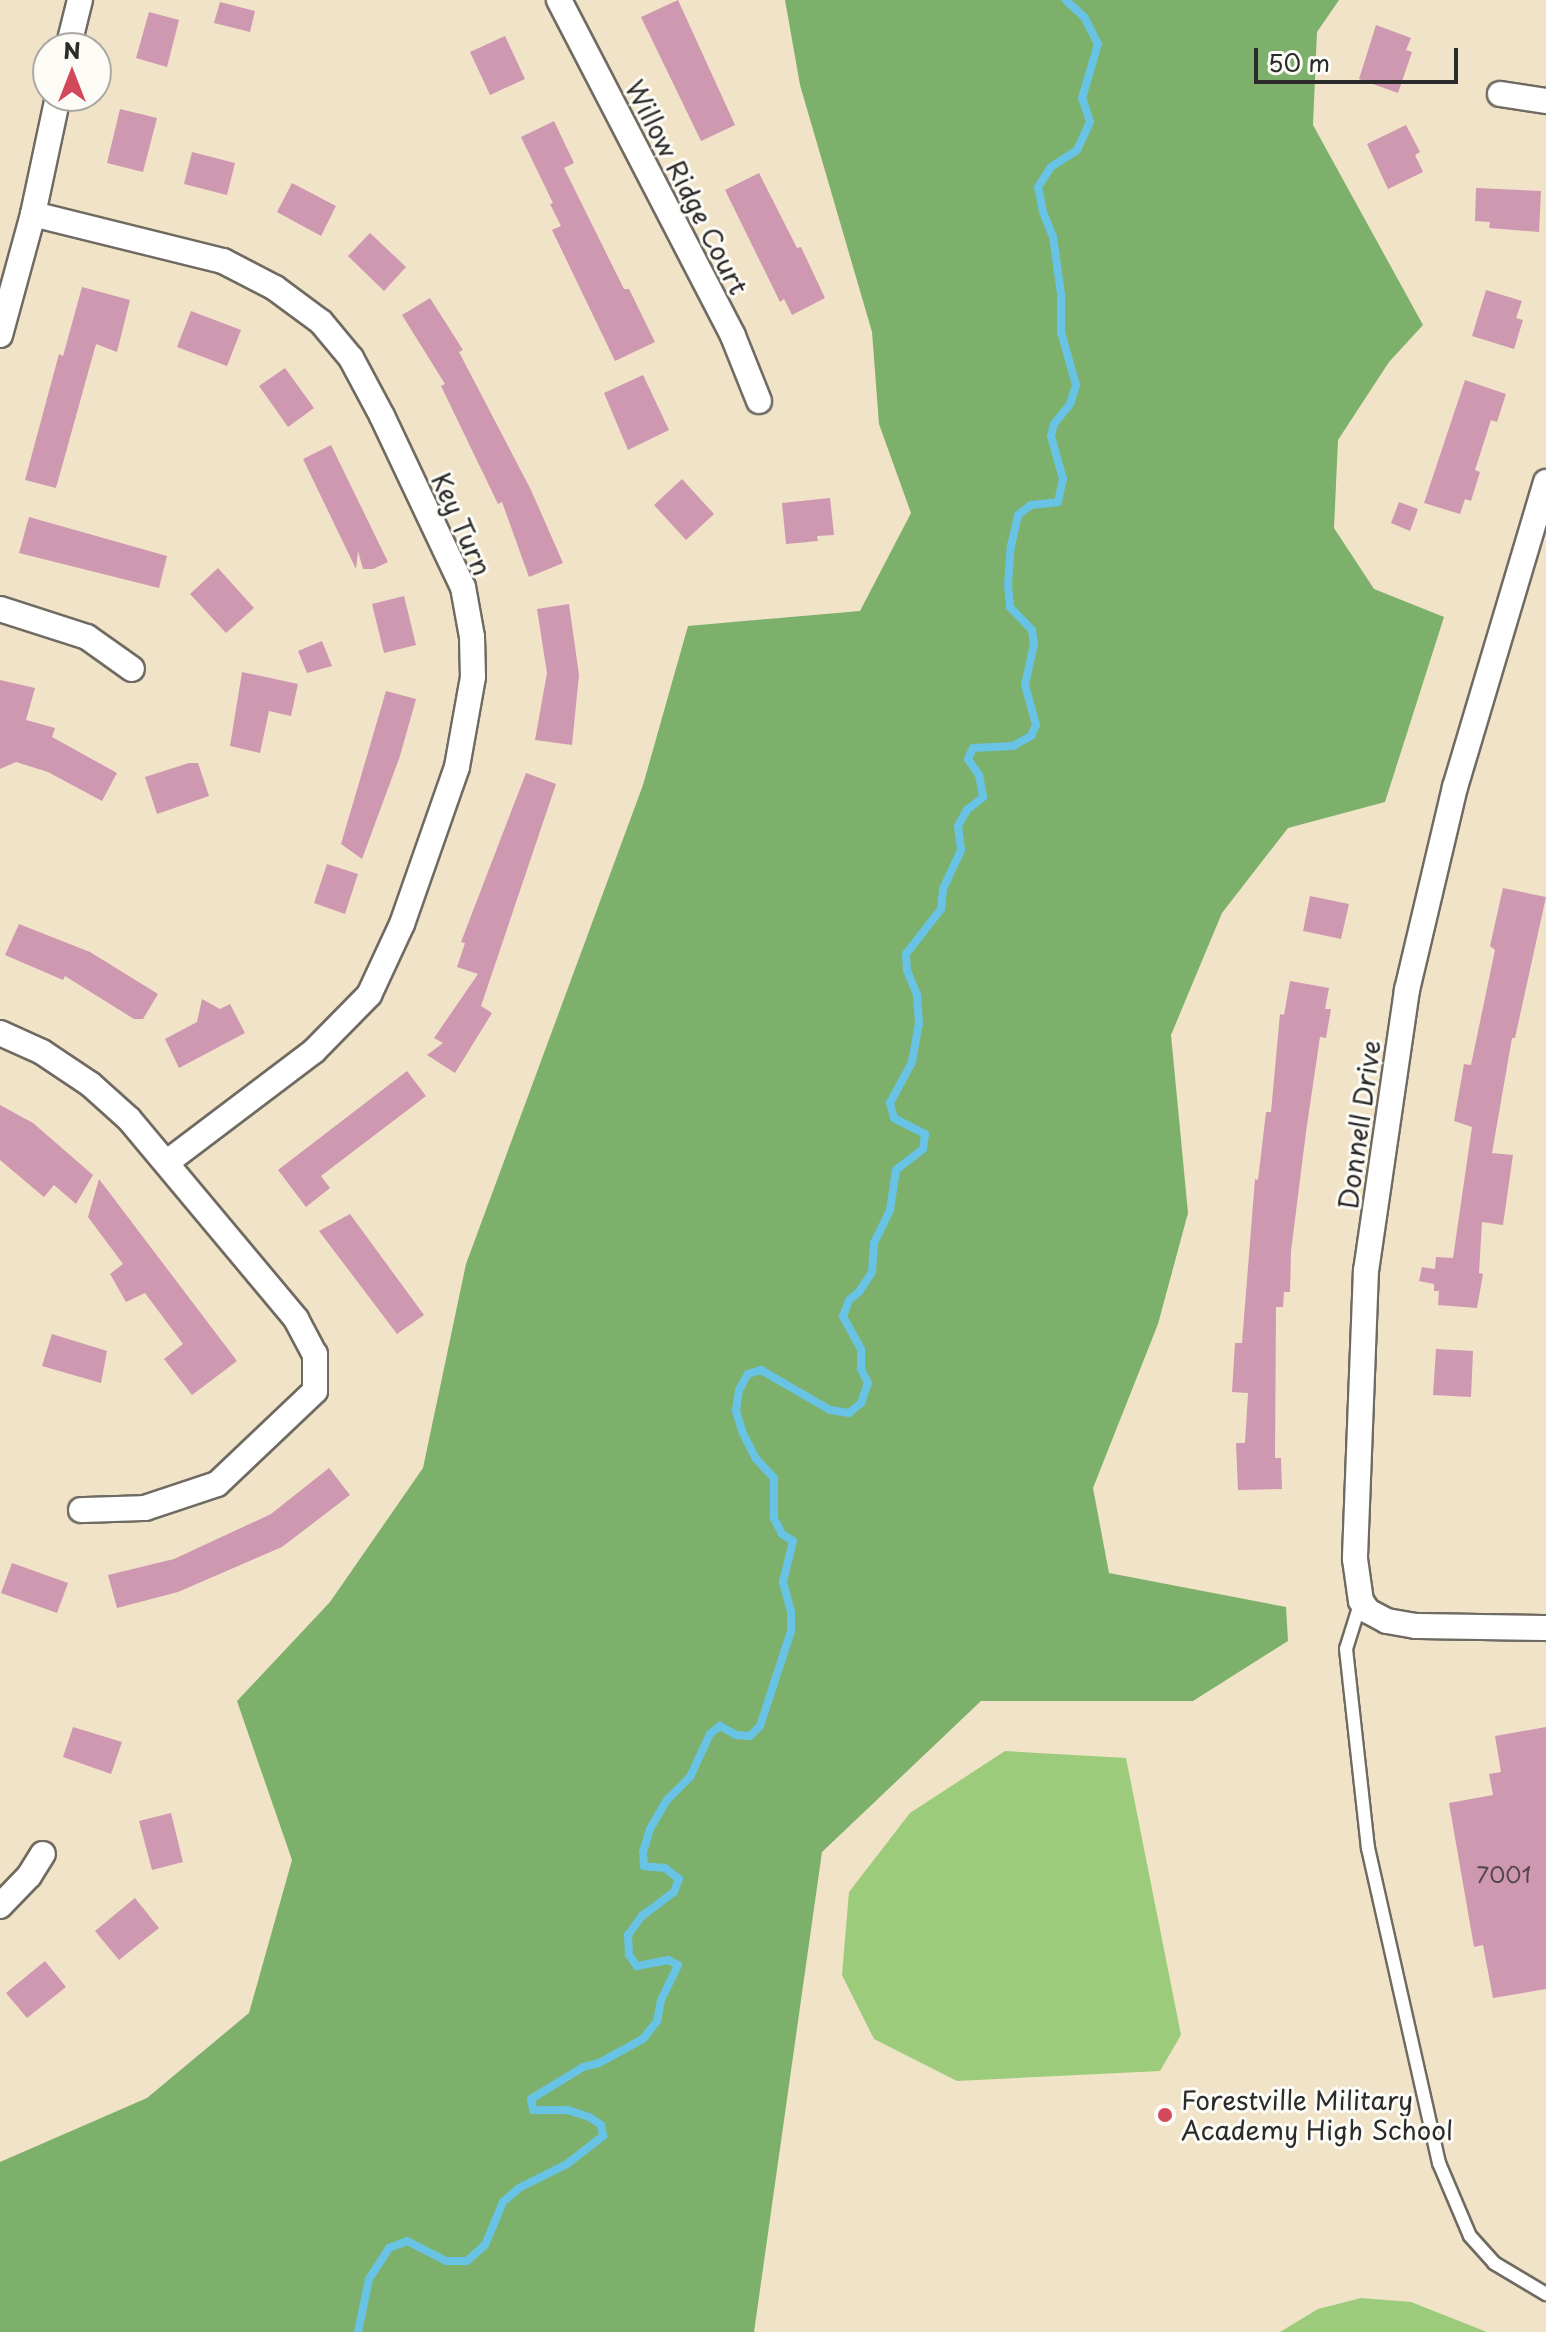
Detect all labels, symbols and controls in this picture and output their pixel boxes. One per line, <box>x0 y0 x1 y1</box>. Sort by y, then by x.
north arrow <box>32 32 112 112</box>
scale bar <box>1258 32 1462 82</box>
text: N <box>63 33 81 66</box>
text: 50 m <box>1268 44 1330 80</box>
street label: Willow Ridge Court <box>619 73 755 301</box>
street label: Key Turn <box>425 466 499 582</box>
street label: Donnell Drive <box>1332 1038 1386 1212</box>
house number: 7001 <box>1477 1861 1531 1887</box>
place label: Forestville Military Academy High School <box>1181 2084 1454 2146</box>
marker: Forestville Military Academy High School <box>1156 2106 1174 2124</box>

